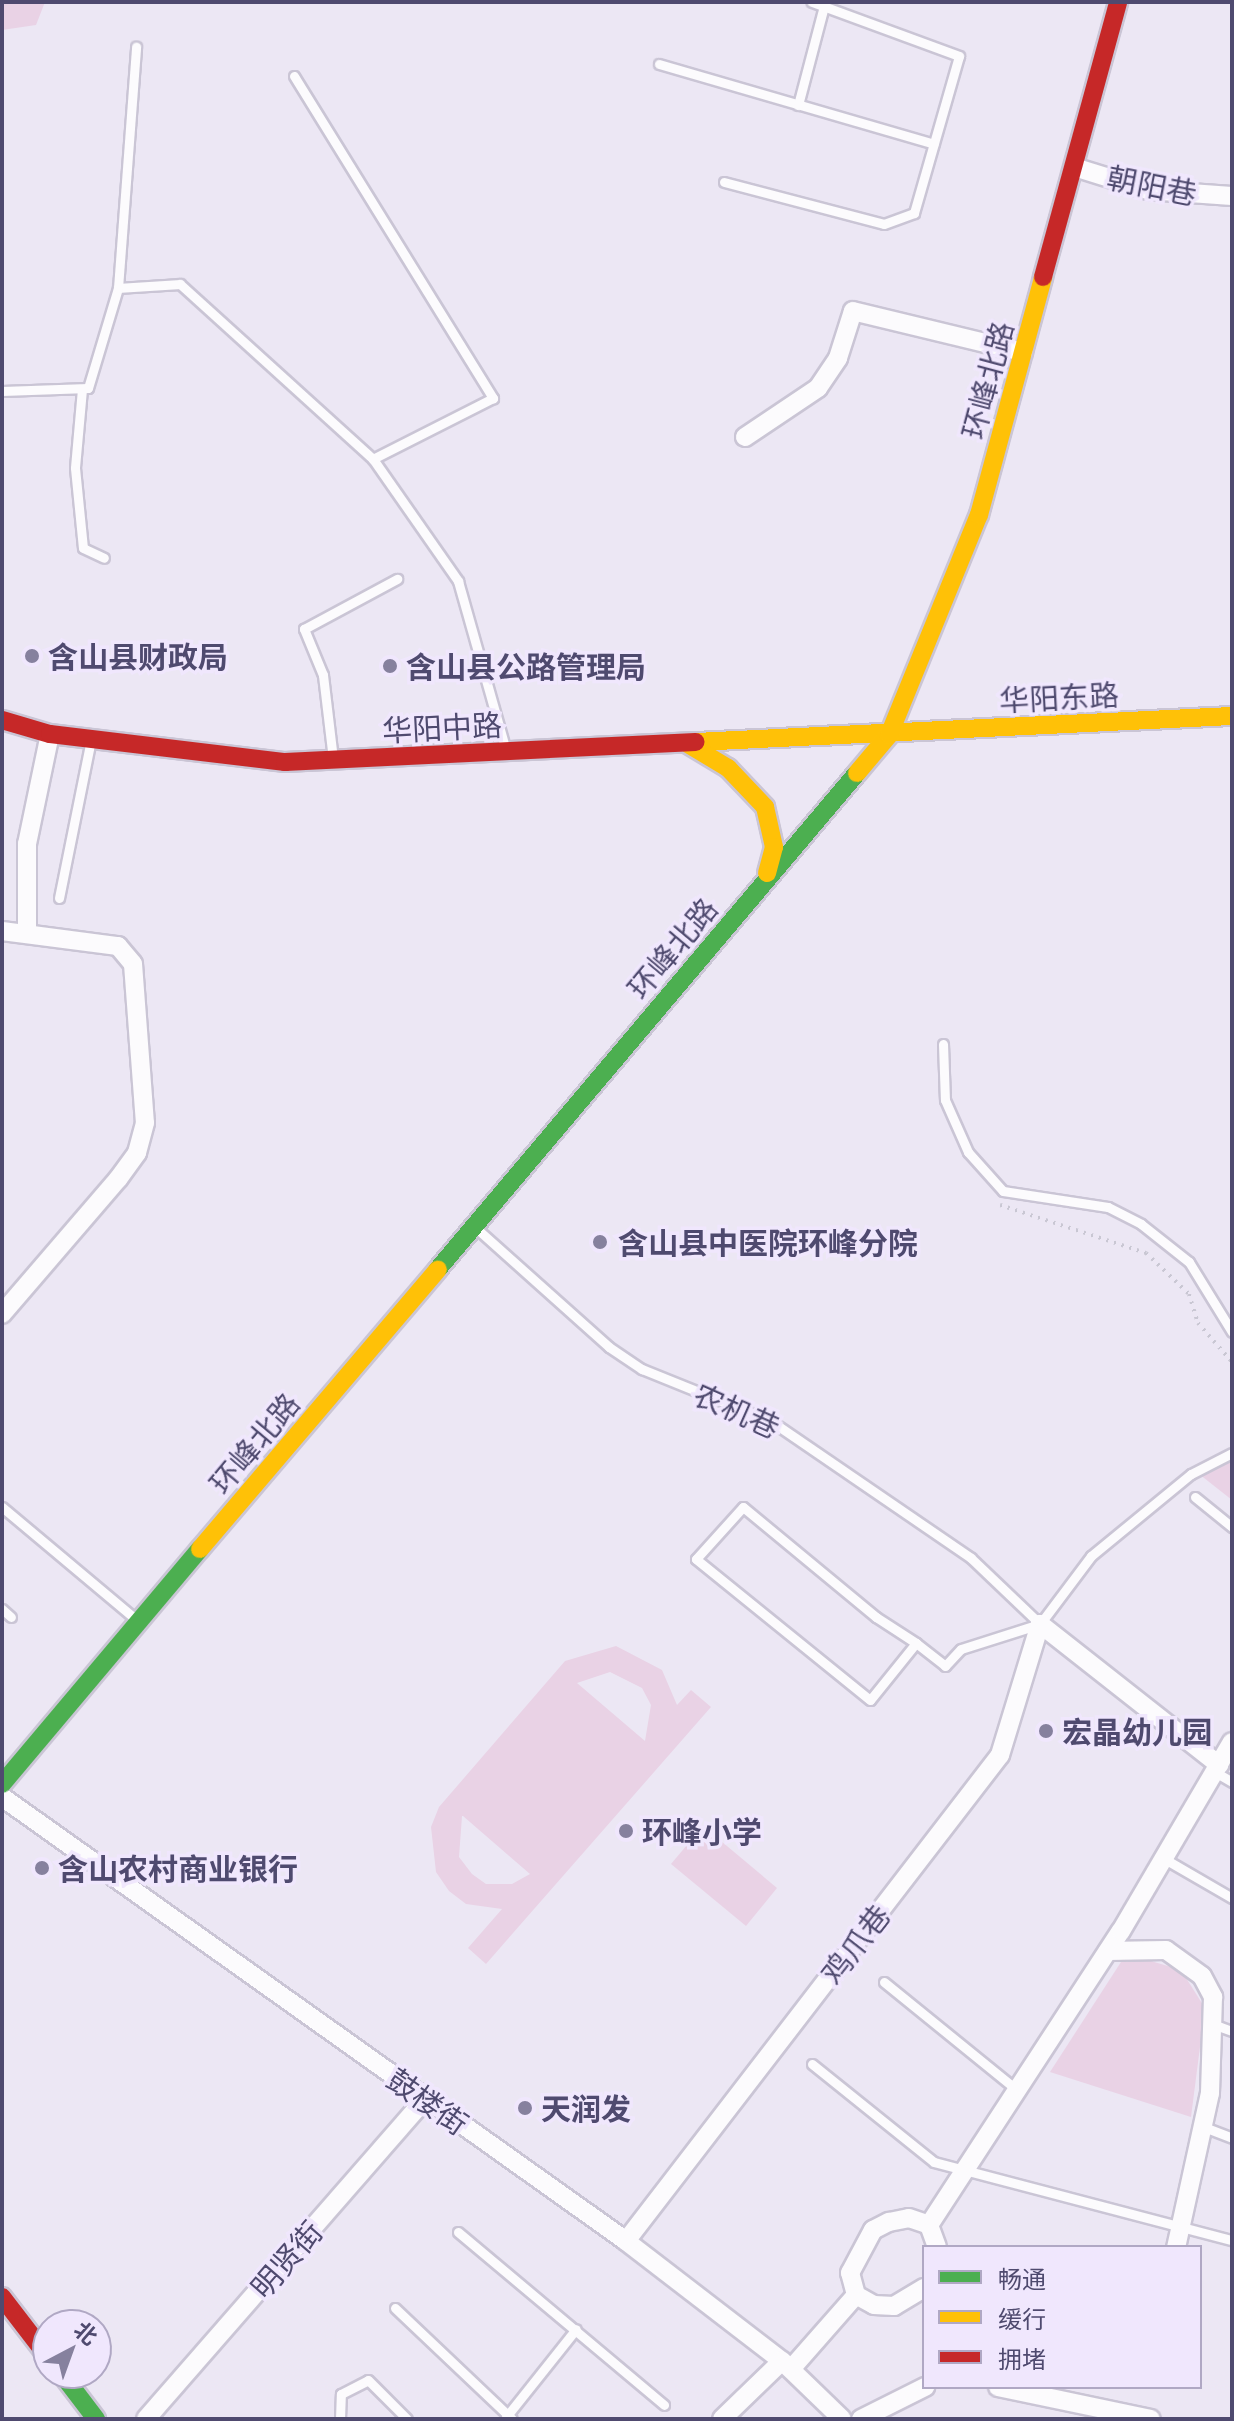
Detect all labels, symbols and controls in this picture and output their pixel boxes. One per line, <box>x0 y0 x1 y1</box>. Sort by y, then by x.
street label: 朝阳巷 <box>1104 159 1200 211</box>
street label: 环峰北路 <box>954 317 1020 443</box>
place label: 含山县财政局 <box>48 638 228 674</box>
marker: 含山县财政局 <box>23 647 41 665</box>
place label: 含山县公路管理局 <box>406 648 646 684</box>
marker: 含山县公路管理局 <box>381 657 399 675</box>
street label: 华阳东路 <box>998 676 1120 718</box>
street label: 华阳中路 <box>381 706 503 748</box>
street label: 环峰北路 <box>620 890 724 1006</box>
place label: 含山县中医院环峰分院 <box>618 1224 918 1260</box>
marker: 含山县中医院环峰分院 <box>589 1231 611 1253</box>
street label: 农机巷 <box>689 1375 785 1445</box>
street label: 环峰北路 <box>202 1385 306 1501</box>
place label: 宏晶幼儿园 <box>1062 1713 1212 1749</box>
marker: 宏晶幼儿园 <box>1037 1722 1055 1740</box>
place label: 环峰小学 <box>642 1813 762 1849</box>
marker: 环峰小学 <box>617 1822 635 1840</box>
place label: 含山农村商业银行 <box>58 1850 298 1886</box>
marker: 含山农村商业银行 <box>33 1859 51 1877</box>
street label: 鸡爪巷 <box>813 1897 897 1991</box>
street label: 鼓楼街 <box>381 2060 475 2142</box>
place label: 天润发 <box>541 2090 631 2126</box>
marker: 天润发 <box>516 2099 534 2117</box>
street label: 明贤街 <box>243 2213 329 2305</box>
legend <box>922 2245 1202 2389</box>
text: 畅通 <box>998 2264 1046 2293</box>
text: 缓行 <box>998 2304 1046 2333</box>
north arrow <box>32 2309 112 2389</box>
text: 北 <box>70 2315 103 2349</box>
text: 拥堵 <box>998 2344 1046 2373</box>

